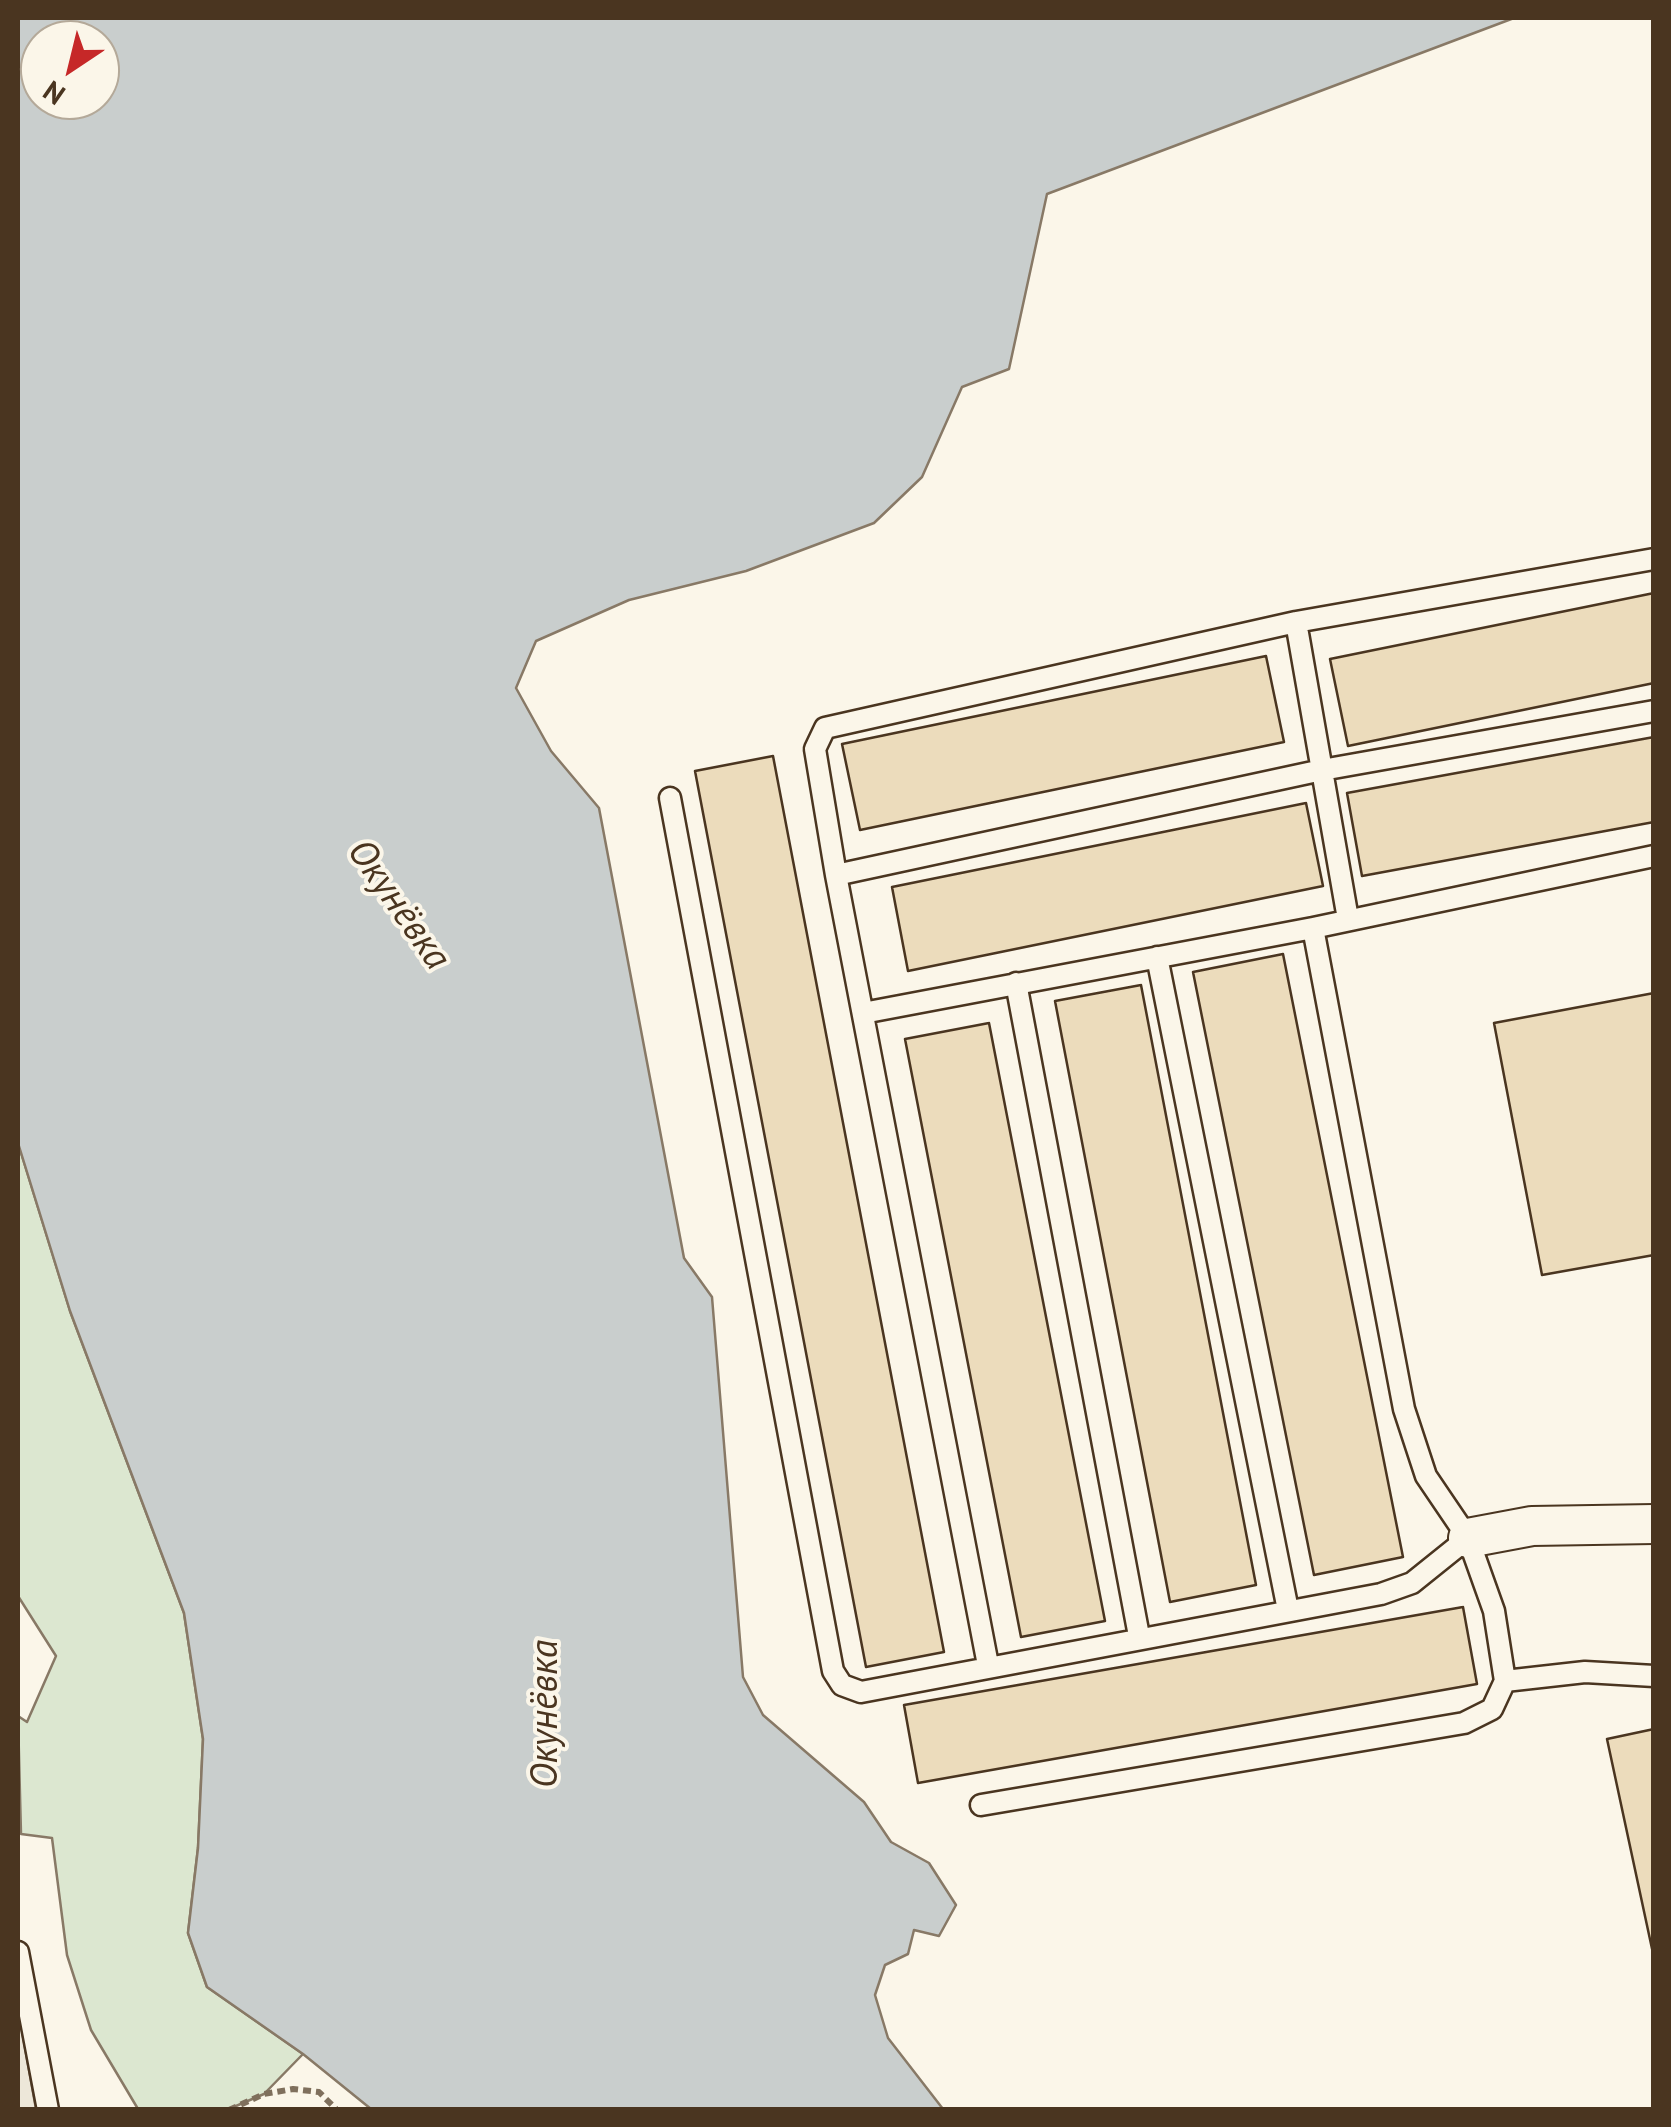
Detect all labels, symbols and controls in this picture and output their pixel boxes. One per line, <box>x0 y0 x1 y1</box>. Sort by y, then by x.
north arrow <box>20 20 120 120</box>
text: N <box>36 73 72 114</box>
water label: Окунёвка <box>337 831 459 979</box>
water label: Окунёвка <box>523 1640 569 1788</box>

